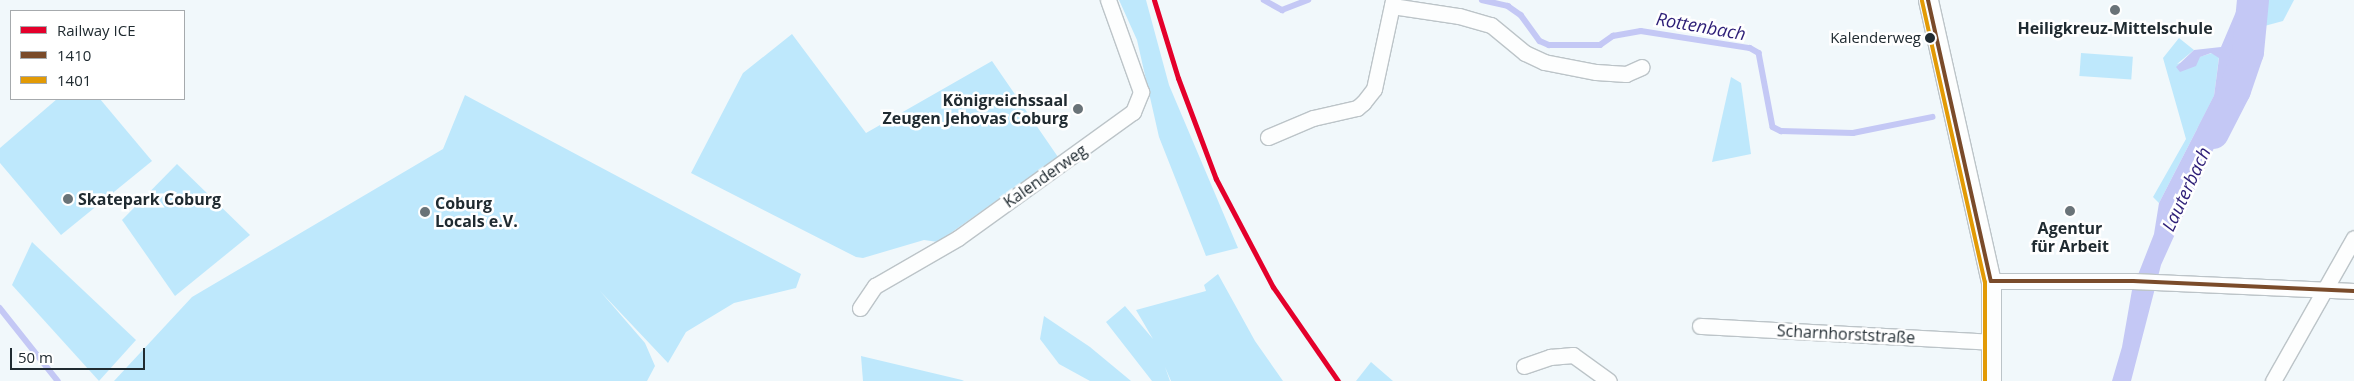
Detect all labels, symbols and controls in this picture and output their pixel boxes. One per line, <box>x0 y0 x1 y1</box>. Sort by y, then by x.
marker: Heiligkreuz-Mittelschule <box>2109 4 2121 16</box>
water label: Rottenbach <box>1654 7 1748 45</box>
legend <box>10 10 185 100</box>
place label: Heiligkreuz-Mittelschule <box>2017 18 2213 38</box>
text: Railway ICE <box>57 20 136 40</box>
place label: Kalenderweg <box>1830 29 1921 47</box>
marker: Kalenderweg <box>1925 33 1935 43</box>
text: 1410 <box>57 45 91 65</box>
text: 1401 <box>57 70 91 90</box>
place label: Königreichssaal Zeugen Jehovas Coburg <box>883 90 1068 128</box>
marker: Königreichssaal Zeugen Jehovas Coburg <box>1072 103 1084 115</box>
street label: Kalenderweg <box>1000 140 1090 212</box>
water label: Lauterbach <box>2157 144 2215 234</box>
place label: Skatepark Coburg <box>78 189 221 209</box>
marker: Skatepark Coburg <box>62 193 74 205</box>
place label: Coburg Locals e.V. <box>435 193 518 231</box>
marker: Agentur für Arbeit <box>2064 205 2076 217</box>
marker: Coburg Locals e.V. <box>419 206 431 218</box>
place label: Agentur für Arbeit <box>2031 218 2109 256</box>
street label: Scharnhorststraße <box>1776 321 1916 347</box>
scale bar <box>12 338 148 370</box>
text: 50 m <box>18 347 53 367</box>

